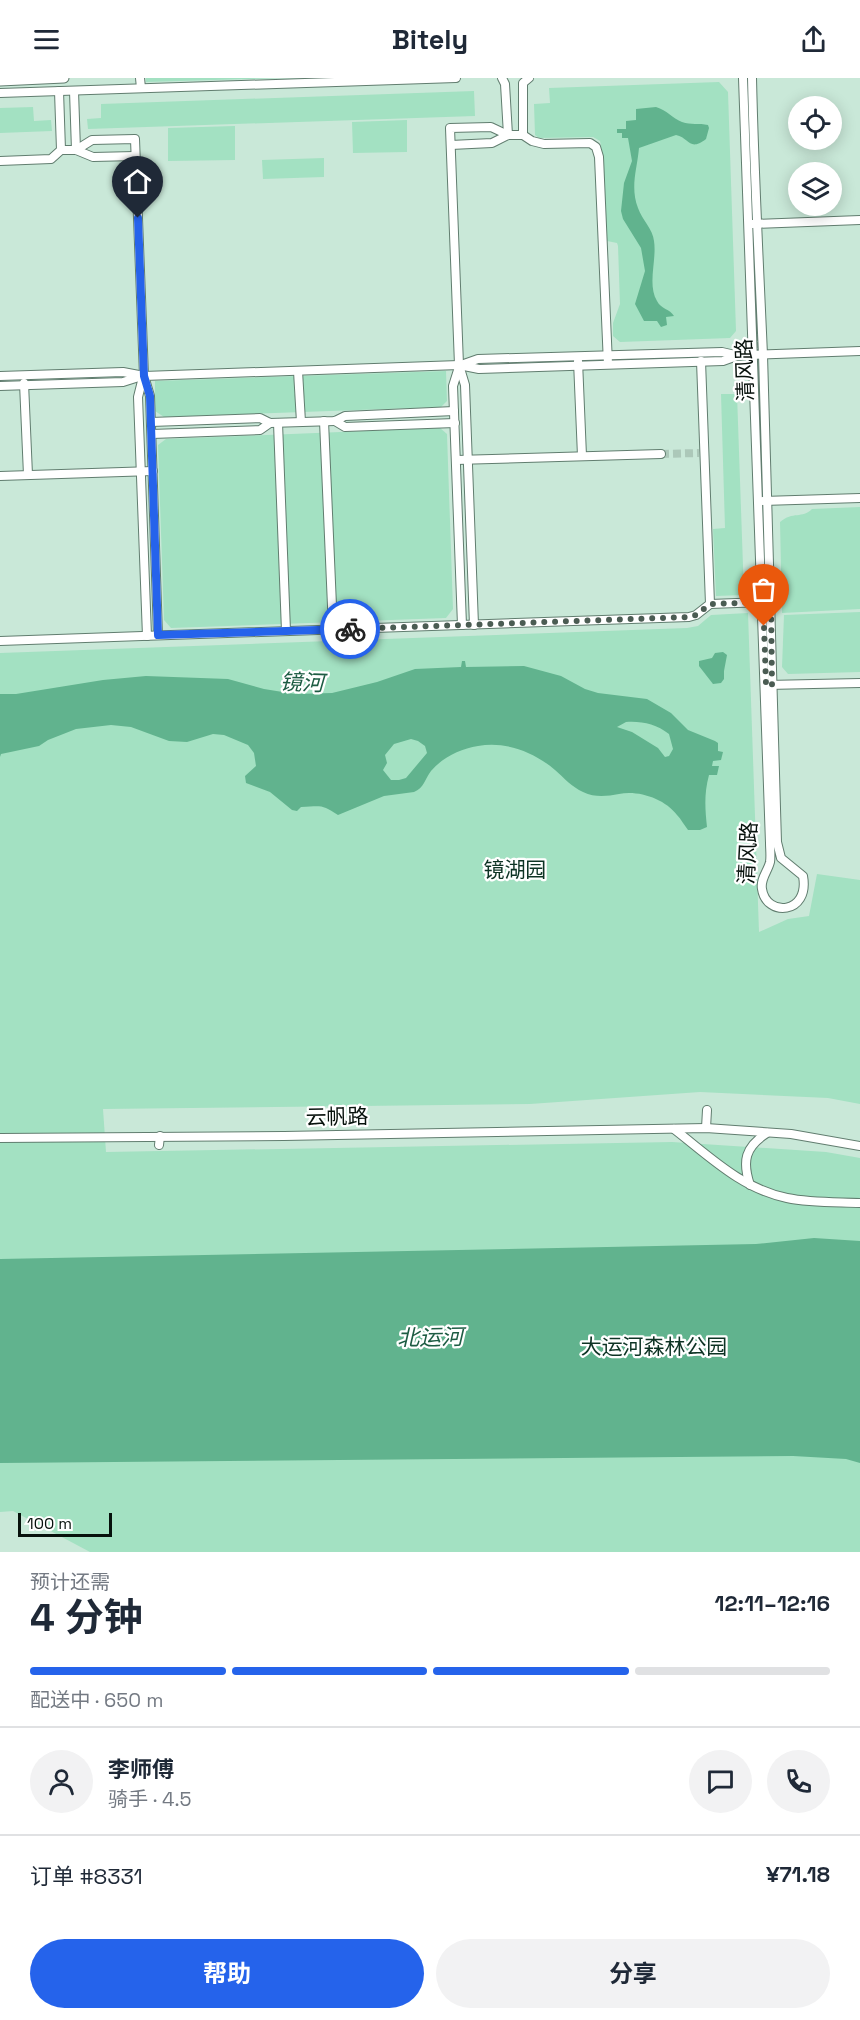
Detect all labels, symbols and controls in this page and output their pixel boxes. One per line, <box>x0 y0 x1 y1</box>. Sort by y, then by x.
text: Bitely <box>392 22 468 57</box>
icon: menu <box>30 23 63 56</box>
icon: share <box>797 23 830 56</box>
map controls <box>788 96 842 216</box>
button: locate <box>788 96 842 150</box>
pin <box>112 156 163 218</box>
button: layers <box>788 162 842 216</box>
icon: home <box>121 165 154 198</box>
street label: 清风路 <box>730 338 759 402</box>
pin <box>738 564 789 626</box>
icon: bag <box>747 573 780 606</box>
courier <box>320 599 380 659</box>
icon: bike <box>334 613 367 646</box>
water label: 镜河 <box>280 667 328 697</box>
street label: 清风路 <box>732 821 763 885</box>
park label: 镜湖园 <box>484 856 547 883</box>
street label: 云帆路 <box>305 1102 369 1131</box>
water label: 北运河 <box>397 1322 467 1352</box>
park label: 大运河森林公园 <box>581 1333 728 1360</box>
scale bar <box>18 1510 112 1538</box>
text: 100 m <box>27 1513 72 1534</box>
text: 预计还需 <box>30 1569 110 1595</box>
text: 12:11–12:16 <box>715 1589 830 1617</box>
text: 4 分钟 <box>30 1593 143 1642</box>
text: 配送中 · 650 m <box>30 1687 163 1713</box>
button: person <box>30 1750 93 1813</box>
button: chat <box>689 1750 752 1813</box>
button: phone <box>767 1750 830 1813</box>
text: 李师傅 <box>108 1755 174 1783</box>
text: 骑手 · 4.5 <box>108 1786 192 1812</box>
text: ¥71.18 <box>766 1860 830 1888</box>
text: 订单 #8331 <box>30 1862 143 1890</box>
button: 帮助 <box>30 1939 424 2008</box>
button: 分享 <box>436 1939 830 2008</box>

